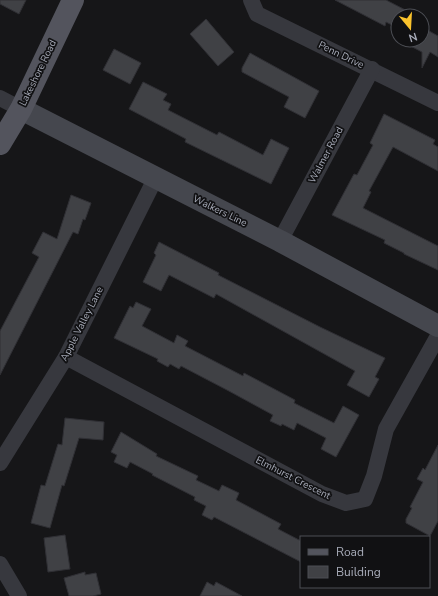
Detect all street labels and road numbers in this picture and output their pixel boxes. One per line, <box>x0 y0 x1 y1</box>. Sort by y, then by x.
street label: Lakeshore Road <box>16 38 60 108</box>
street label: Penn Drive <box>316 38 366 72</box>
street label: Walmer Road <box>305 124 347 186</box>
street label: Walkers Line <box>191 192 249 230</box>
street label: Apple Valley Lane <box>57 284 107 364</box>
street label: Elmhurst Crescent <box>253 453 333 503</box>

